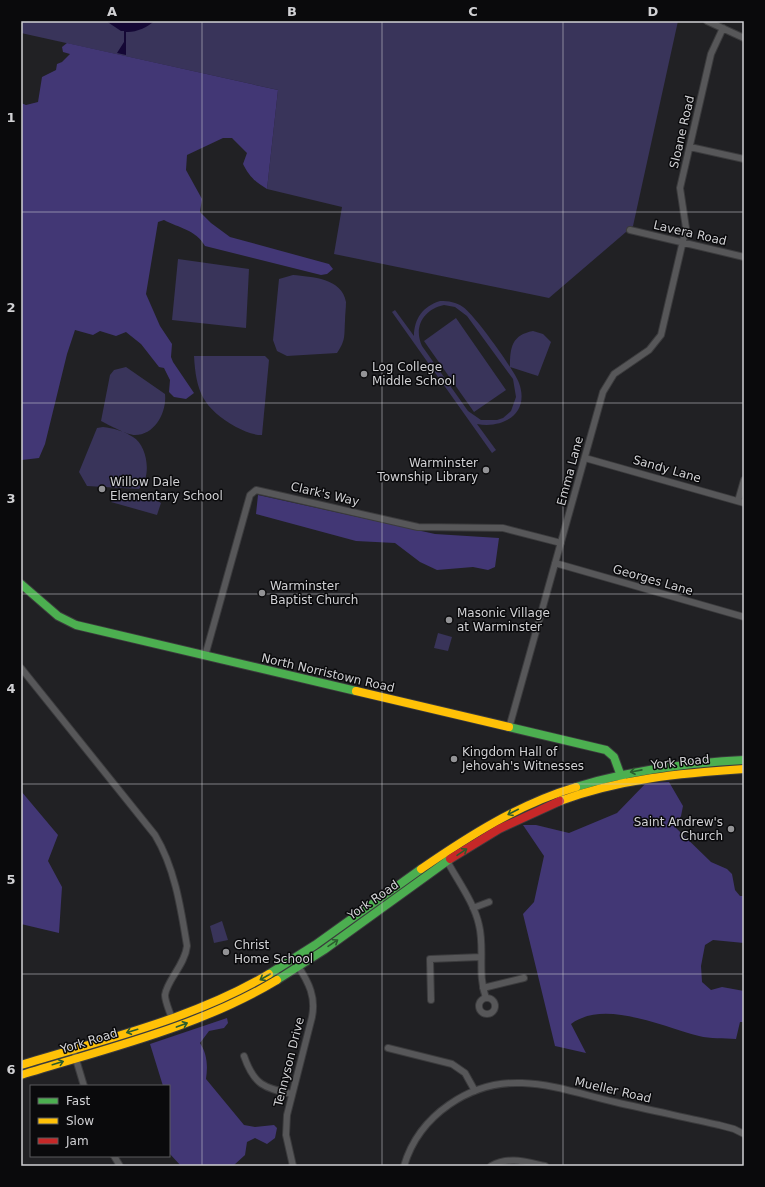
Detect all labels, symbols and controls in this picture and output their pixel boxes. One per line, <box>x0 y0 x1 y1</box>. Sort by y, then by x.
text: A <box>107 4 117 19</box>
text: B <box>287 4 297 19</box>
text: C <box>468 4 478 19</box>
text: D <box>648 4 659 19</box>
street label: Sloane Road <box>667 94 697 170</box>
text: 1 <box>6 110 16 125</box>
street label: Lavera Road <box>652 218 728 248</box>
text: 2 <box>6 300 16 315</box>
place label: Log College Middle School <box>372 360 455 388</box>
marker: Log College Middle School <box>359 369 369 379</box>
street label: Emma Lane <box>554 435 586 507</box>
street label: Sandy Lane <box>631 453 703 485</box>
place label: Warminster Township Library <box>376 456 478 484</box>
marker: Warminster Township Library <box>481 465 491 475</box>
place label: Willow Dale Elementary School <box>110 475 223 503</box>
street label: Clark's Way <box>289 479 361 509</box>
marker: Willow Dale Elementary School <box>97 484 107 494</box>
text: 3 <box>6 491 16 506</box>
street label: Georges Lane <box>611 562 695 598</box>
place label: Warminster Baptist Church <box>270 579 358 607</box>
marker: Warminster Baptist Church <box>257 588 267 598</box>
place label: Masonic Village at Warminster <box>457 606 550 634</box>
marker: Masonic Village at Warminster <box>444 615 454 625</box>
street label: North Norristown Road <box>260 651 396 695</box>
text: 4 <box>6 681 16 696</box>
place label: Kingdom Hall of Jehovah's Witnesses <box>461 745 584 773</box>
street label: York Road <box>649 752 710 772</box>
marker: Kingdom Hall of Jehovah's Witnesses <box>449 754 459 764</box>
one-way arrow <box>630 767 643 775</box>
one-way arrow <box>507 809 519 817</box>
place label: Saint Andrew's Church <box>634 815 723 843</box>
marker: Saint Andrew's Church <box>726 824 736 834</box>
one-way arrow <box>456 848 467 856</box>
text: 5 <box>6 872 16 887</box>
street label: York Road <box>344 877 401 923</box>
place label: Christ Home School <box>234 938 313 966</box>
one-way arrow <box>327 939 338 947</box>
marker: Christ Home School <box>221 947 231 957</box>
one-way arrow <box>259 973 271 981</box>
street label: Tennyson Drive <box>271 1016 307 1109</box>
one-way arrow <box>176 1020 188 1028</box>
street label: York Road <box>58 1026 119 1057</box>
one-way arrow <box>125 1028 138 1035</box>
one-way arrow <box>52 1059 65 1066</box>
text: 6 <box>6 1062 16 1077</box>
street label: Mueller Road <box>573 1074 653 1106</box>
legend <box>30 1085 170 1157</box>
text: Fast <box>66 1094 90 1108</box>
text: Slow <box>66 1114 94 1128</box>
text: Jam <box>65 1134 89 1148</box>

